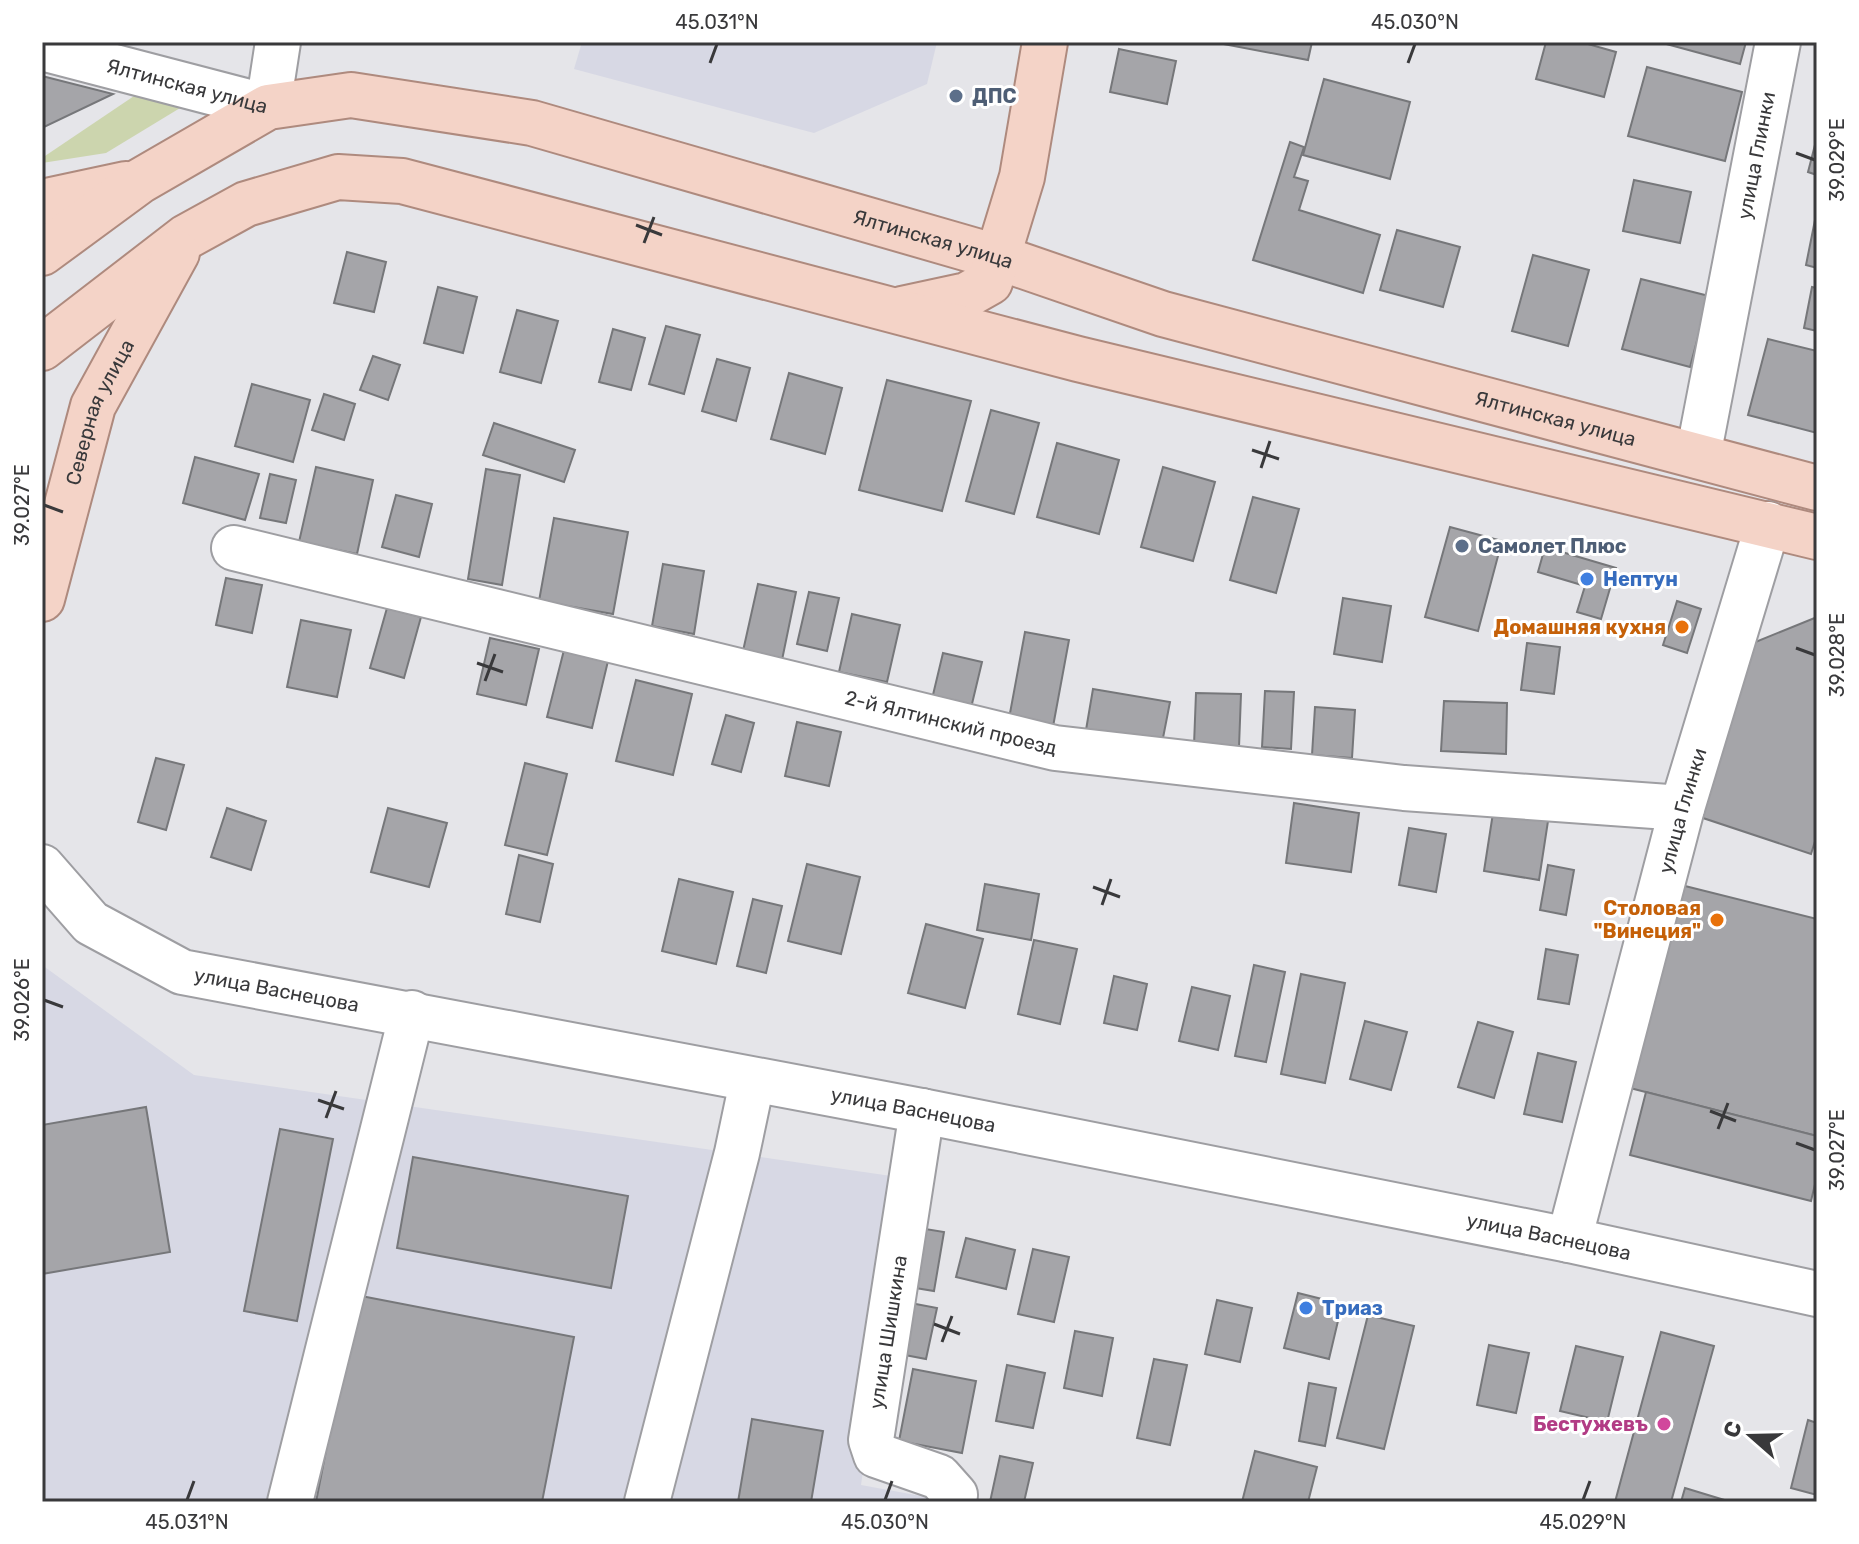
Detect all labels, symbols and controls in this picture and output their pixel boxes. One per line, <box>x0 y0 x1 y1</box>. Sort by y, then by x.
text: 45.031°N <box>675 10 759 34</box>
text: 45.030°N <box>1371 10 1459 34</box>
street label: Ялтинская улица <box>104 53 270 118</box>
place label: ДПС <box>972 84 1017 108</box>
marker: ДПС <box>947 87 965 105</box>
street label: улица Глинки <box>1732 90 1780 221</box>
text: 39.029°E <box>1825 118 1849 202</box>
street label: Ялтинская улица <box>850 204 1016 274</box>
street label: Северная улица <box>61 335 139 488</box>
street label: Ялтинская улица <box>1472 386 1639 451</box>
text: 39.027°E <box>10 464 34 546</box>
place label: Самолет Плюс <box>1478 534 1627 558</box>
marker: Самолет Плюс <box>1453 537 1471 555</box>
place label: Нептун <box>1603 567 1678 591</box>
marker: Нептун <box>1578 570 1596 588</box>
text: 39.028°E <box>1825 613 1849 697</box>
place label: Домашняя кухня <box>1494 615 1666 639</box>
marker: Домашняя кухня <box>1673 618 1691 636</box>
street label: 2-й Ялтинский проезд <box>843 685 1059 760</box>
street label: улица Глинки <box>1653 745 1712 876</box>
place label: Столовая "Винеция" <box>1594 896 1701 943</box>
marker: Столовая "Винеция" <box>1708 911 1726 929</box>
text: 39.026°E <box>10 958 34 1042</box>
street label: улица Васнецова <box>192 963 361 1017</box>
street label: улица Васнецова <box>829 1082 998 1137</box>
text: 39.027°E <box>1825 1109 1849 1191</box>
street label: улица Васнецова <box>1465 1208 1633 1265</box>
street label: улица Шишкина <box>864 1253 912 1411</box>
place label: Триаз <box>1322 1296 1383 1320</box>
marker: Триаз <box>1297 1299 1315 1317</box>
north arrow <box>1711 1396 1791 1476</box>
place label: Бестужевъ <box>1533 1412 1648 1436</box>
marker: Бестужевъ <box>1655 1415 1673 1433</box>
text: С <box>1717 1417 1748 1441</box>
text: 45.031°N <box>145 1510 229 1534</box>
text: 45.030°N <box>841 1510 929 1534</box>
text: 45.029°N <box>1540 1510 1626 1534</box>

